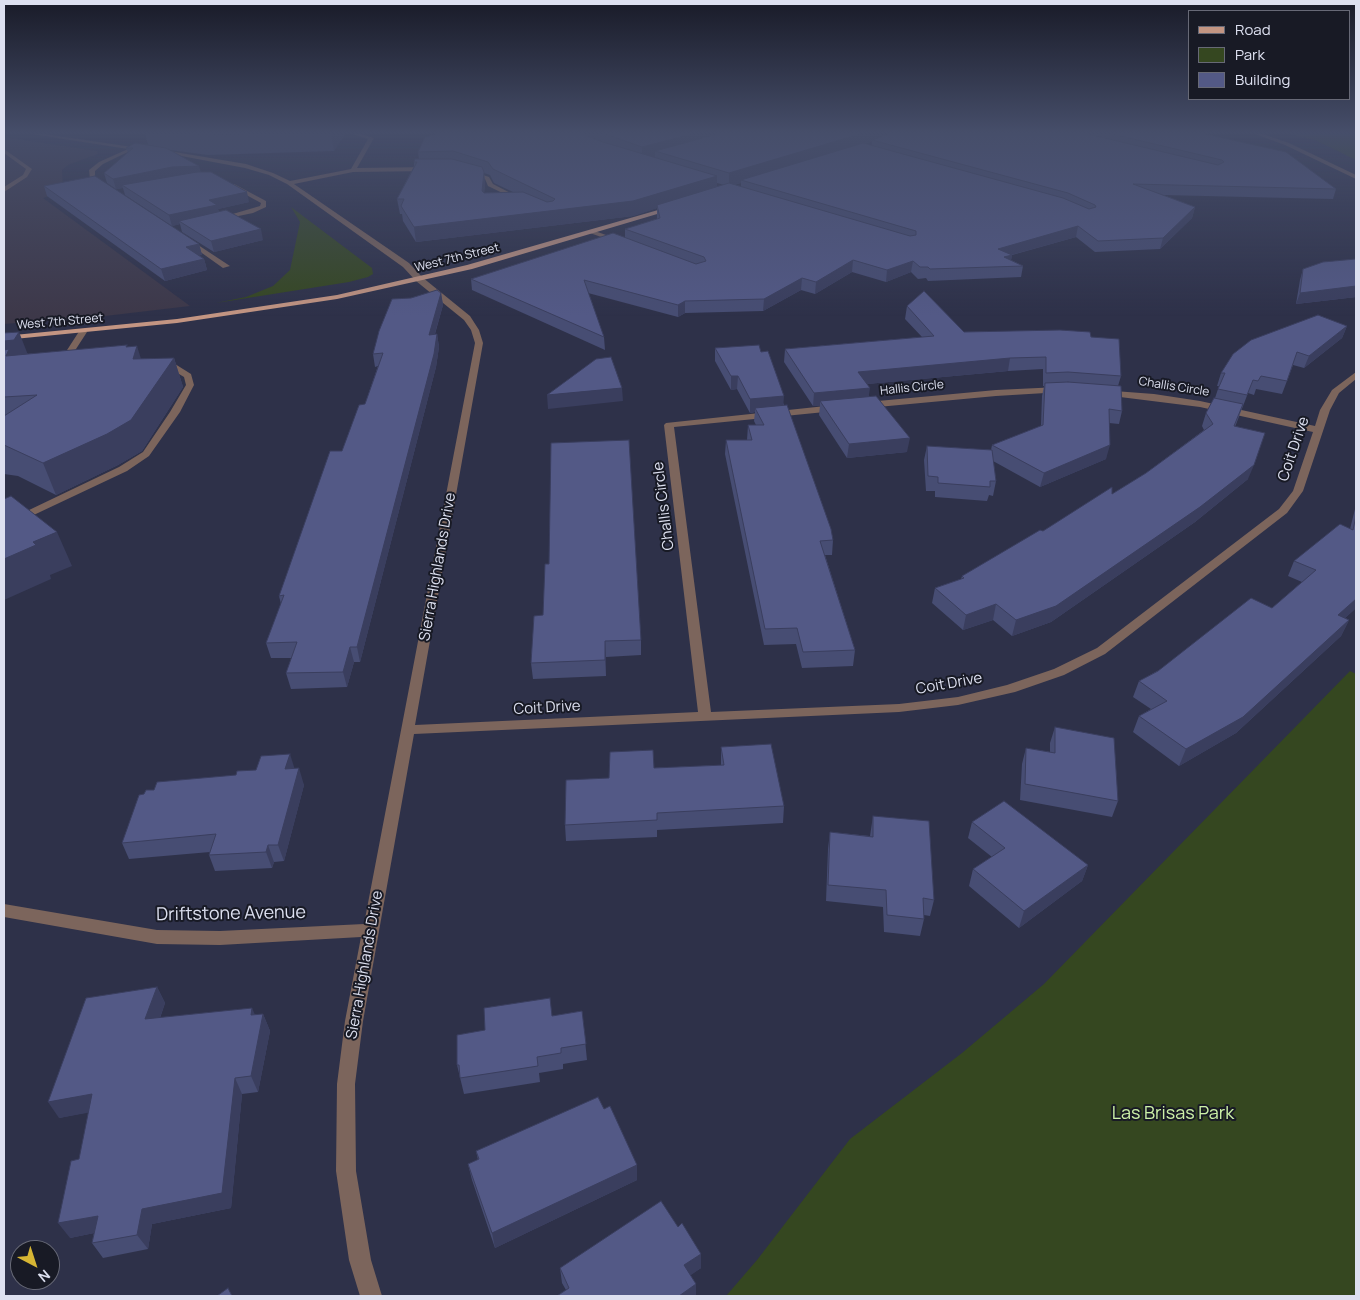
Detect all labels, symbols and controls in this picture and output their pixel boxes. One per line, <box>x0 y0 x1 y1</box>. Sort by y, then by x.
legend <box>1188 10 1350 100</box>
text: Road <box>1235 19 1271 40</box>
text: Park <box>1235 44 1265 65</box>
text: Building <box>1235 69 1290 90</box>
street label: West 7th Street <box>413 241 501 275</box>
street label: West 7th Street <box>16 311 104 333</box>
street label: Challis Circle <box>1138 374 1210 400</box>
street label: Hallis Circle <box>879 378 945 398</box>
street label: Coit Drive <box>1275 414 1313 484</box>
street label: Challis Circle <box>650 461 678 551</box>
street label: Sierra Highlands Drive <box>416 491 460 643</box>
street label: Coit Drive <box>914 669 984 699</box>
street label: Coit Drive <box>513 697 581 719</box>
street label: Sierra Highlands Drive <box>343 889 387 1041</box>
street label: Driftstone Avenue <box>156 902 306 926</box>
park label: Las Brisas Park <box>1112 1103 1234 1125</box>
north arrow <box>10 1240 60 1290</box>
text: N <box>34 1266 54 1287</box>

